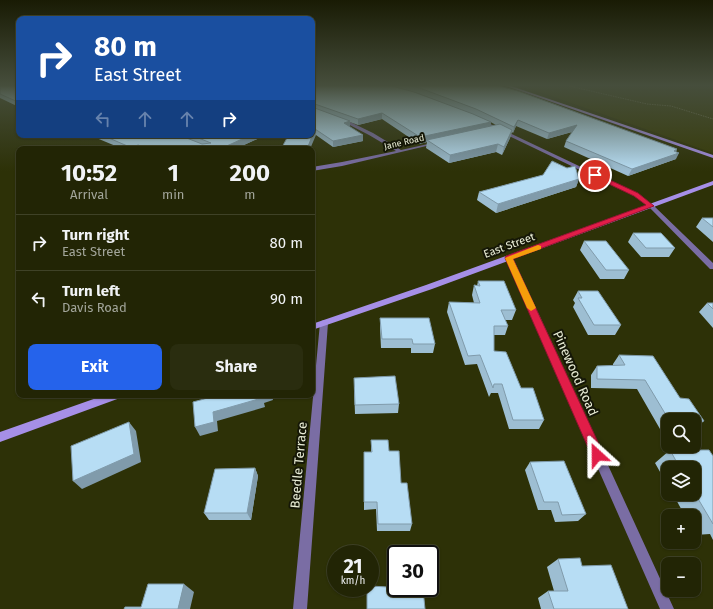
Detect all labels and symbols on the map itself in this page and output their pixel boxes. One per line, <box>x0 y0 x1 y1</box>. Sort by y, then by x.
street label: Jane Road <box>383 133 425 151</box>
pin <box>578 158 612 192</box>
street label: East Street <box>482 230 537 261</box>
street label: Pinewood Road <box>550 328 601 418</box>
street label: Beedle Terrace <box>287 421 310 509</box>
position arrow <box>576 434 618 476</box>
speed limit sign: 30 <box>387 545 439 597</box>

